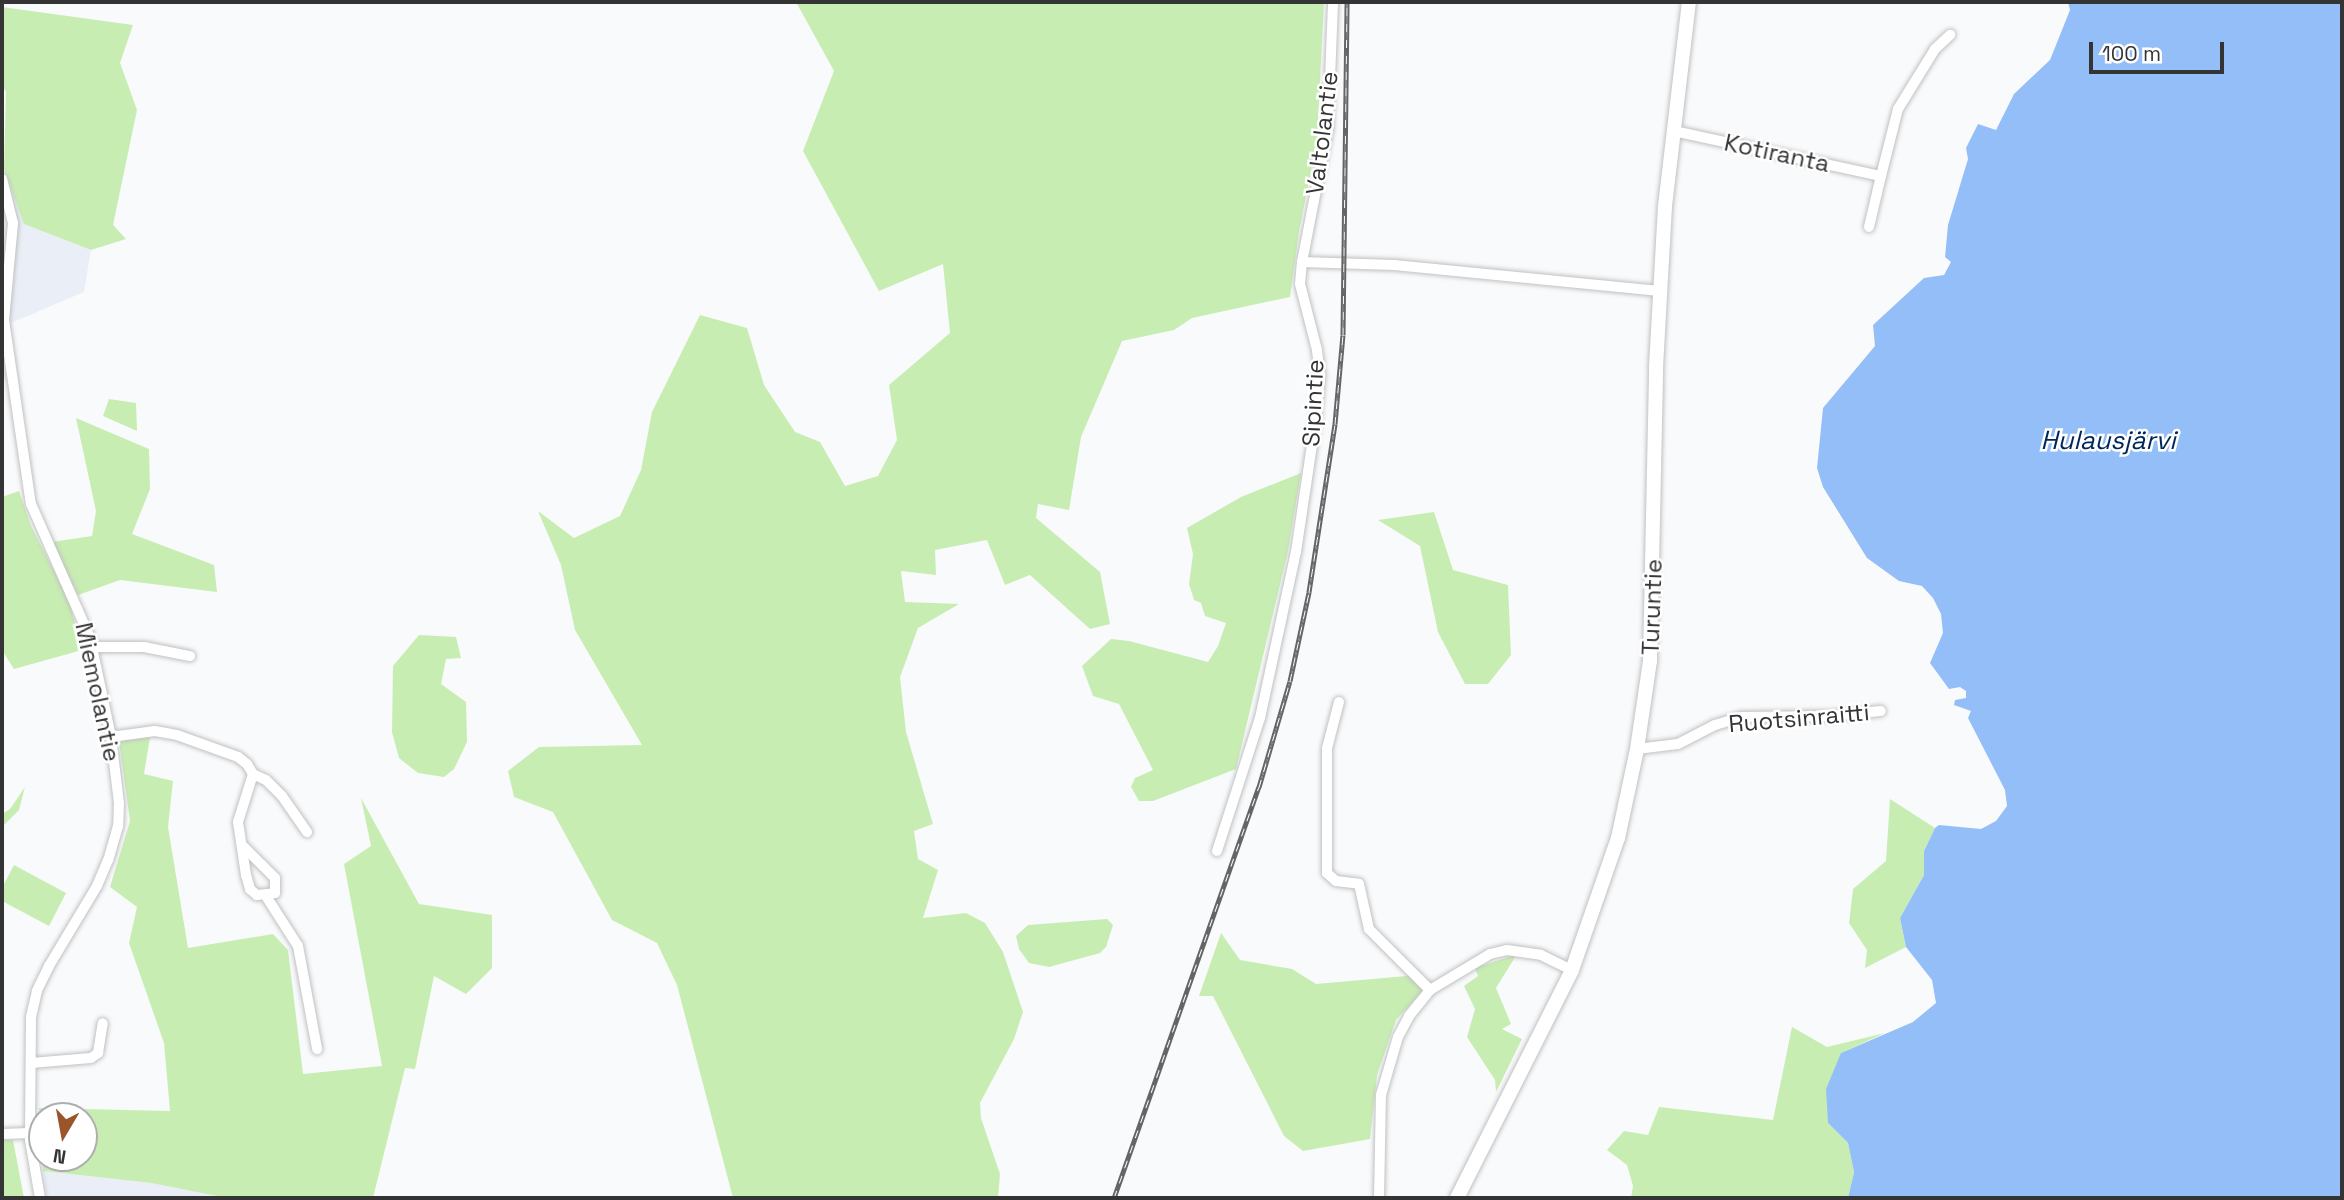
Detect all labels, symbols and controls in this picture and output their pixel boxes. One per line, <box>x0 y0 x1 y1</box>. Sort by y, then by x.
scale bar <box>2092 28 2227 72</box>
text: 100 m <box>2102 40 2161 67</box>
street label: Valtolantie <box>1300 70 1344 196</box>
street label: Kotiranta <box>1722 128 1832 178</box>
street label: Sipintie <box>1296 359 1330 447</box>
water label: Hulausjärvi <box>2040 425 2176 457</box>
street label: Turuntie <box>1636 558 1668 656</box>
street label: Miemolantie <box>69 620 127 764</box>
street label: Ruotsinraitti <box>1727 697 1871 739</box>
north arrow <box>28 1102 98 1172</box>
text: N <box>51 1143 68 1170</box>

